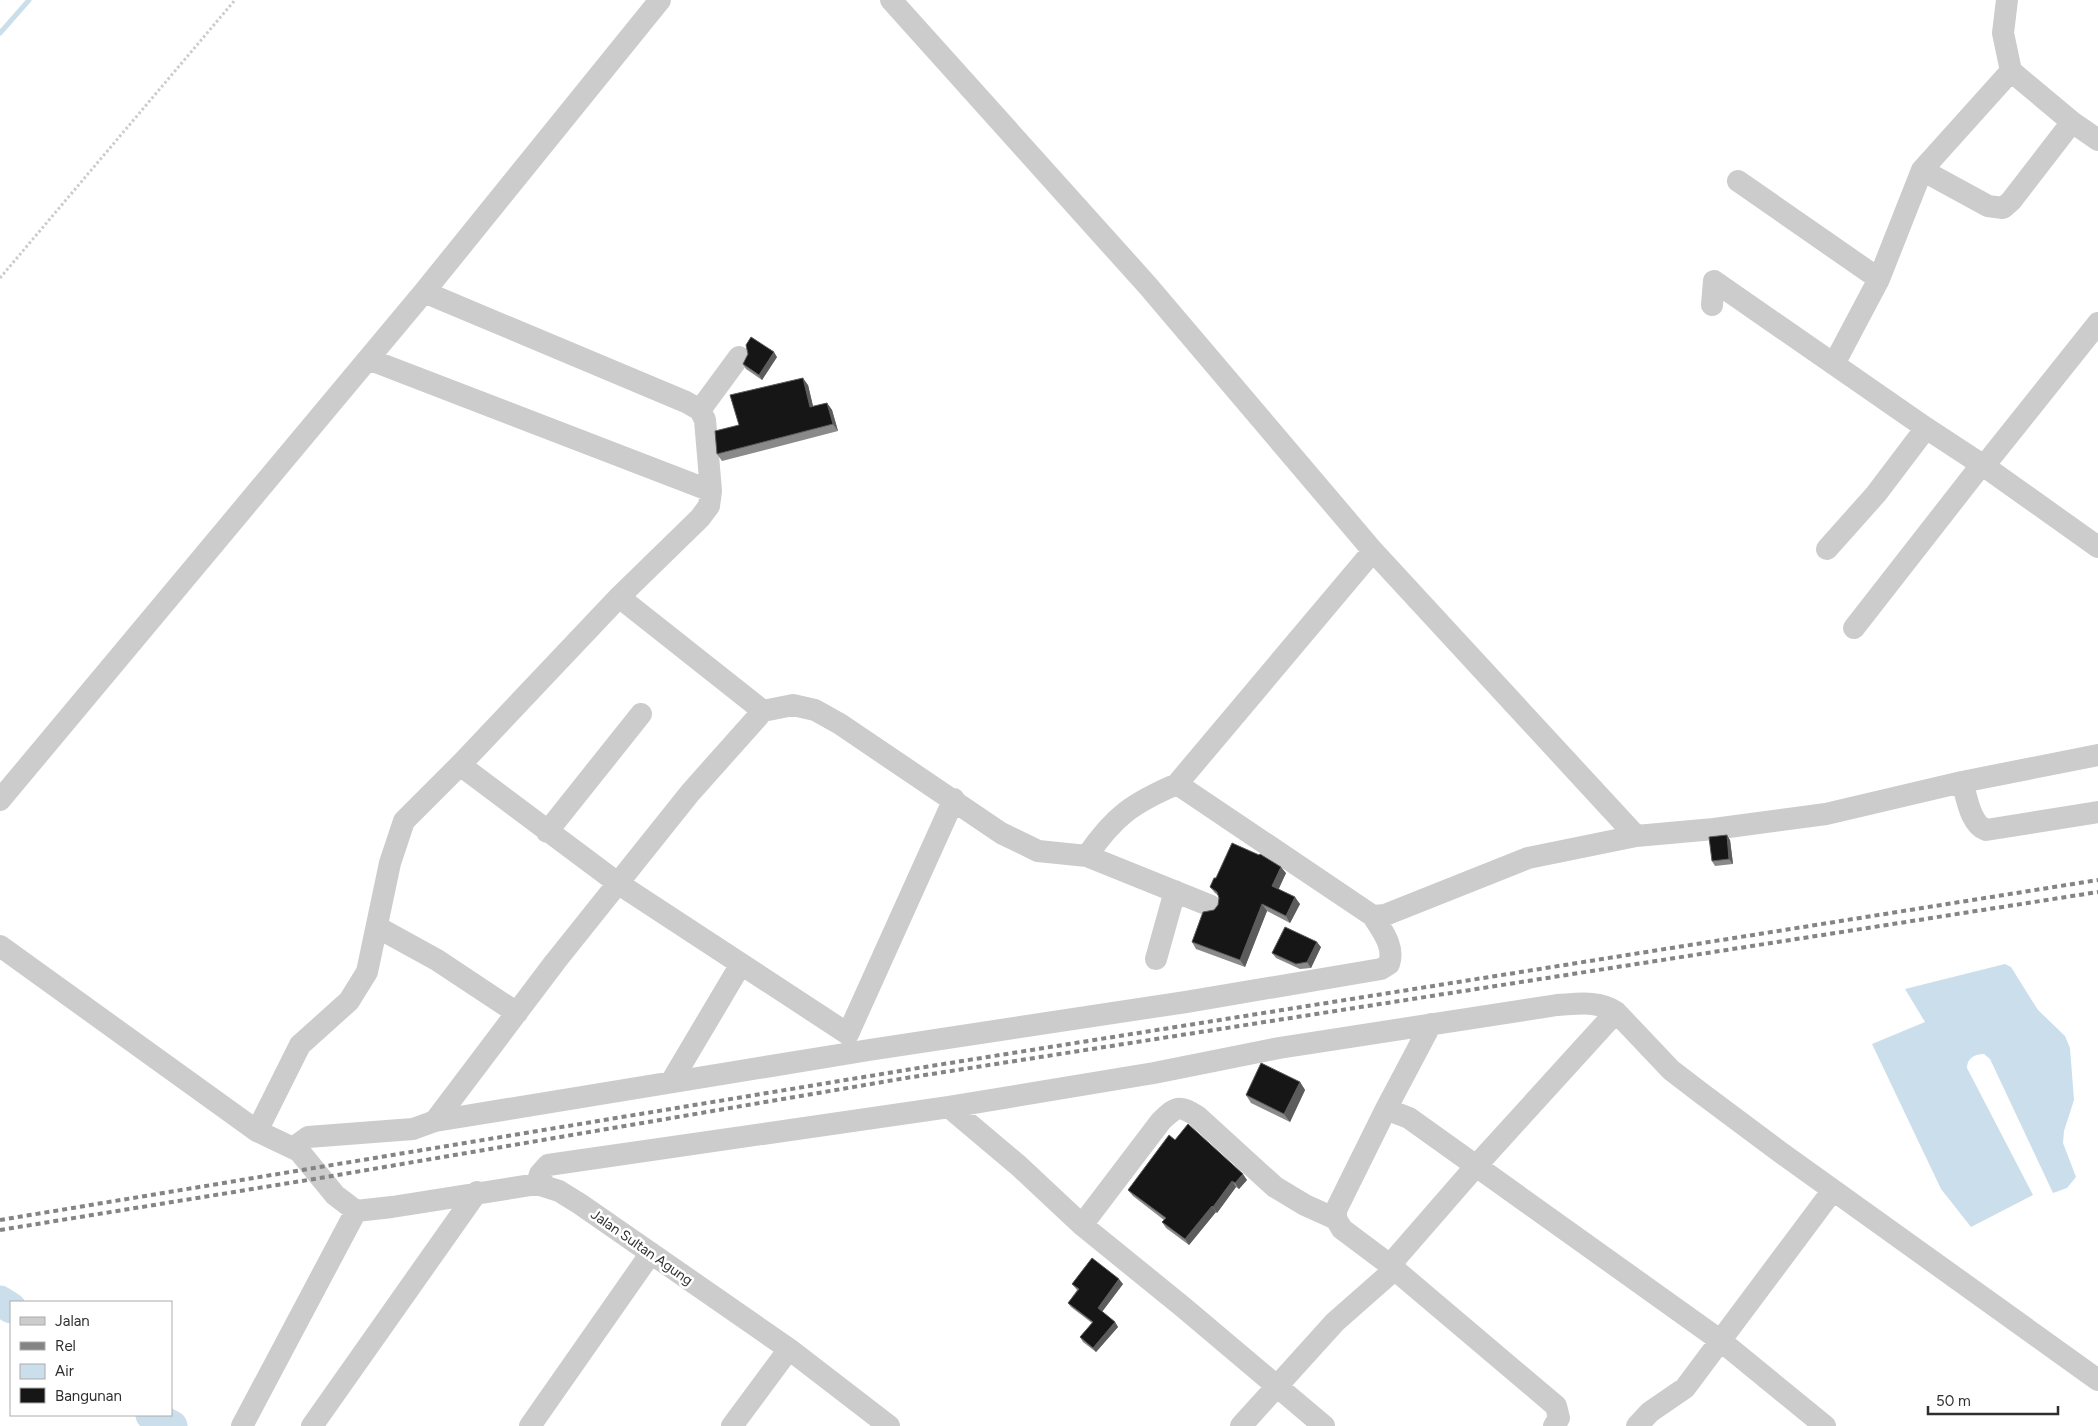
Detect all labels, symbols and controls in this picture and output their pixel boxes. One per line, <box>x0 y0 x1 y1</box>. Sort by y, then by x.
street label: Jalan Sultan Agung <box>588 1206 696 1289</box>
legend <box>10 1301 172 1416</box>
text: Jalan <box>55 1312 90 1330</box>
text: Rel <box>55 1337 76 1355</box>
text: Air <box>55 1362 74 1380</box>
scale bar <box>1928 1384 2058 1416</box>
text: Bangunan <box>55 1387 122 1405</box>
text: 50 m <box>1936 1392 1971 1410</box>

